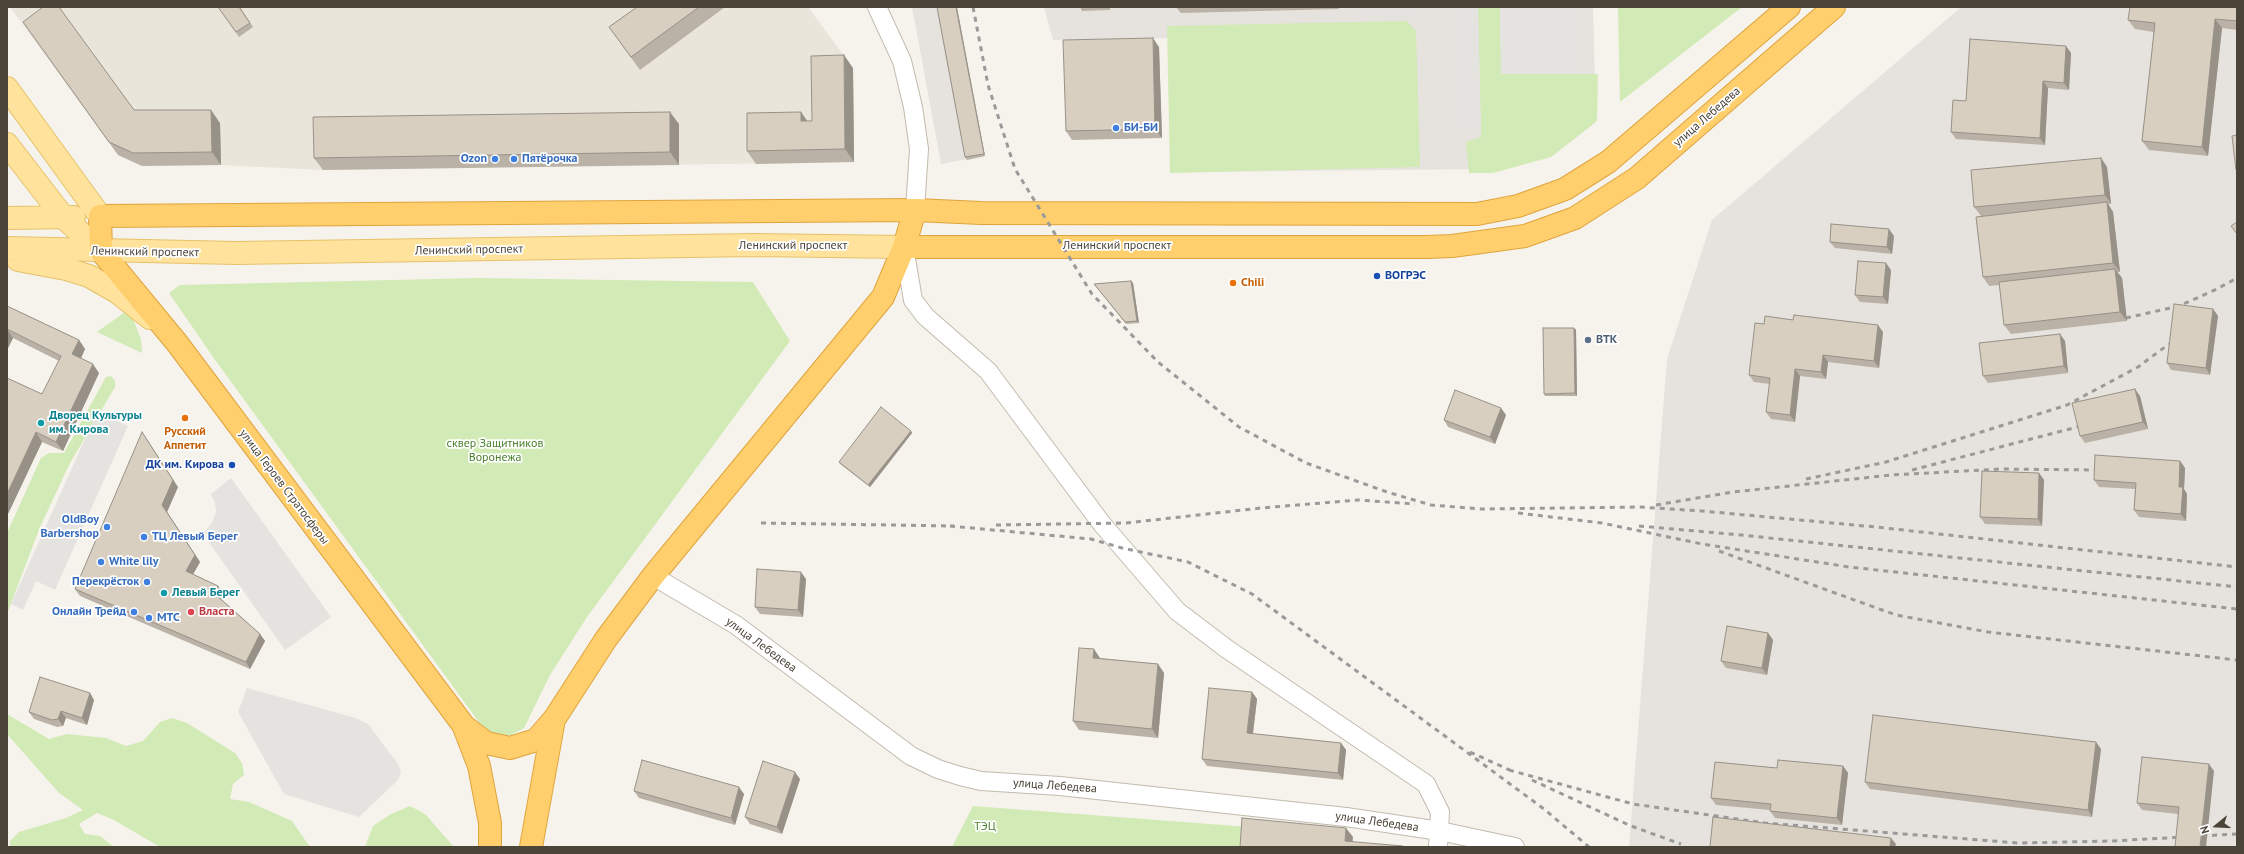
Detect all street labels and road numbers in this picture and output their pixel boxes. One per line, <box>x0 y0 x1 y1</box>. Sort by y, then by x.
street label: улица Лебедева <box>1671 84 1743 150</box>
street label: Ленинский проспект <box>739 239 847 253</box>
street label: Ленинский проспект <box>1063 239 1171 253</box>
street label: Ленинский проспект <box>415 242 523 258</box>
street label: Ленинский проспект <box>91 244 199 260</box>
street label: улица Героев Стратосферы <box>236 427 332 547</box>
street label: улица Лебедева <box>723 614 799 676</box>
street label: улица Лебедева <box>1013 776 1097 796</box>
street label: улица Лебедева <box>1334 809 1420 835</box>

